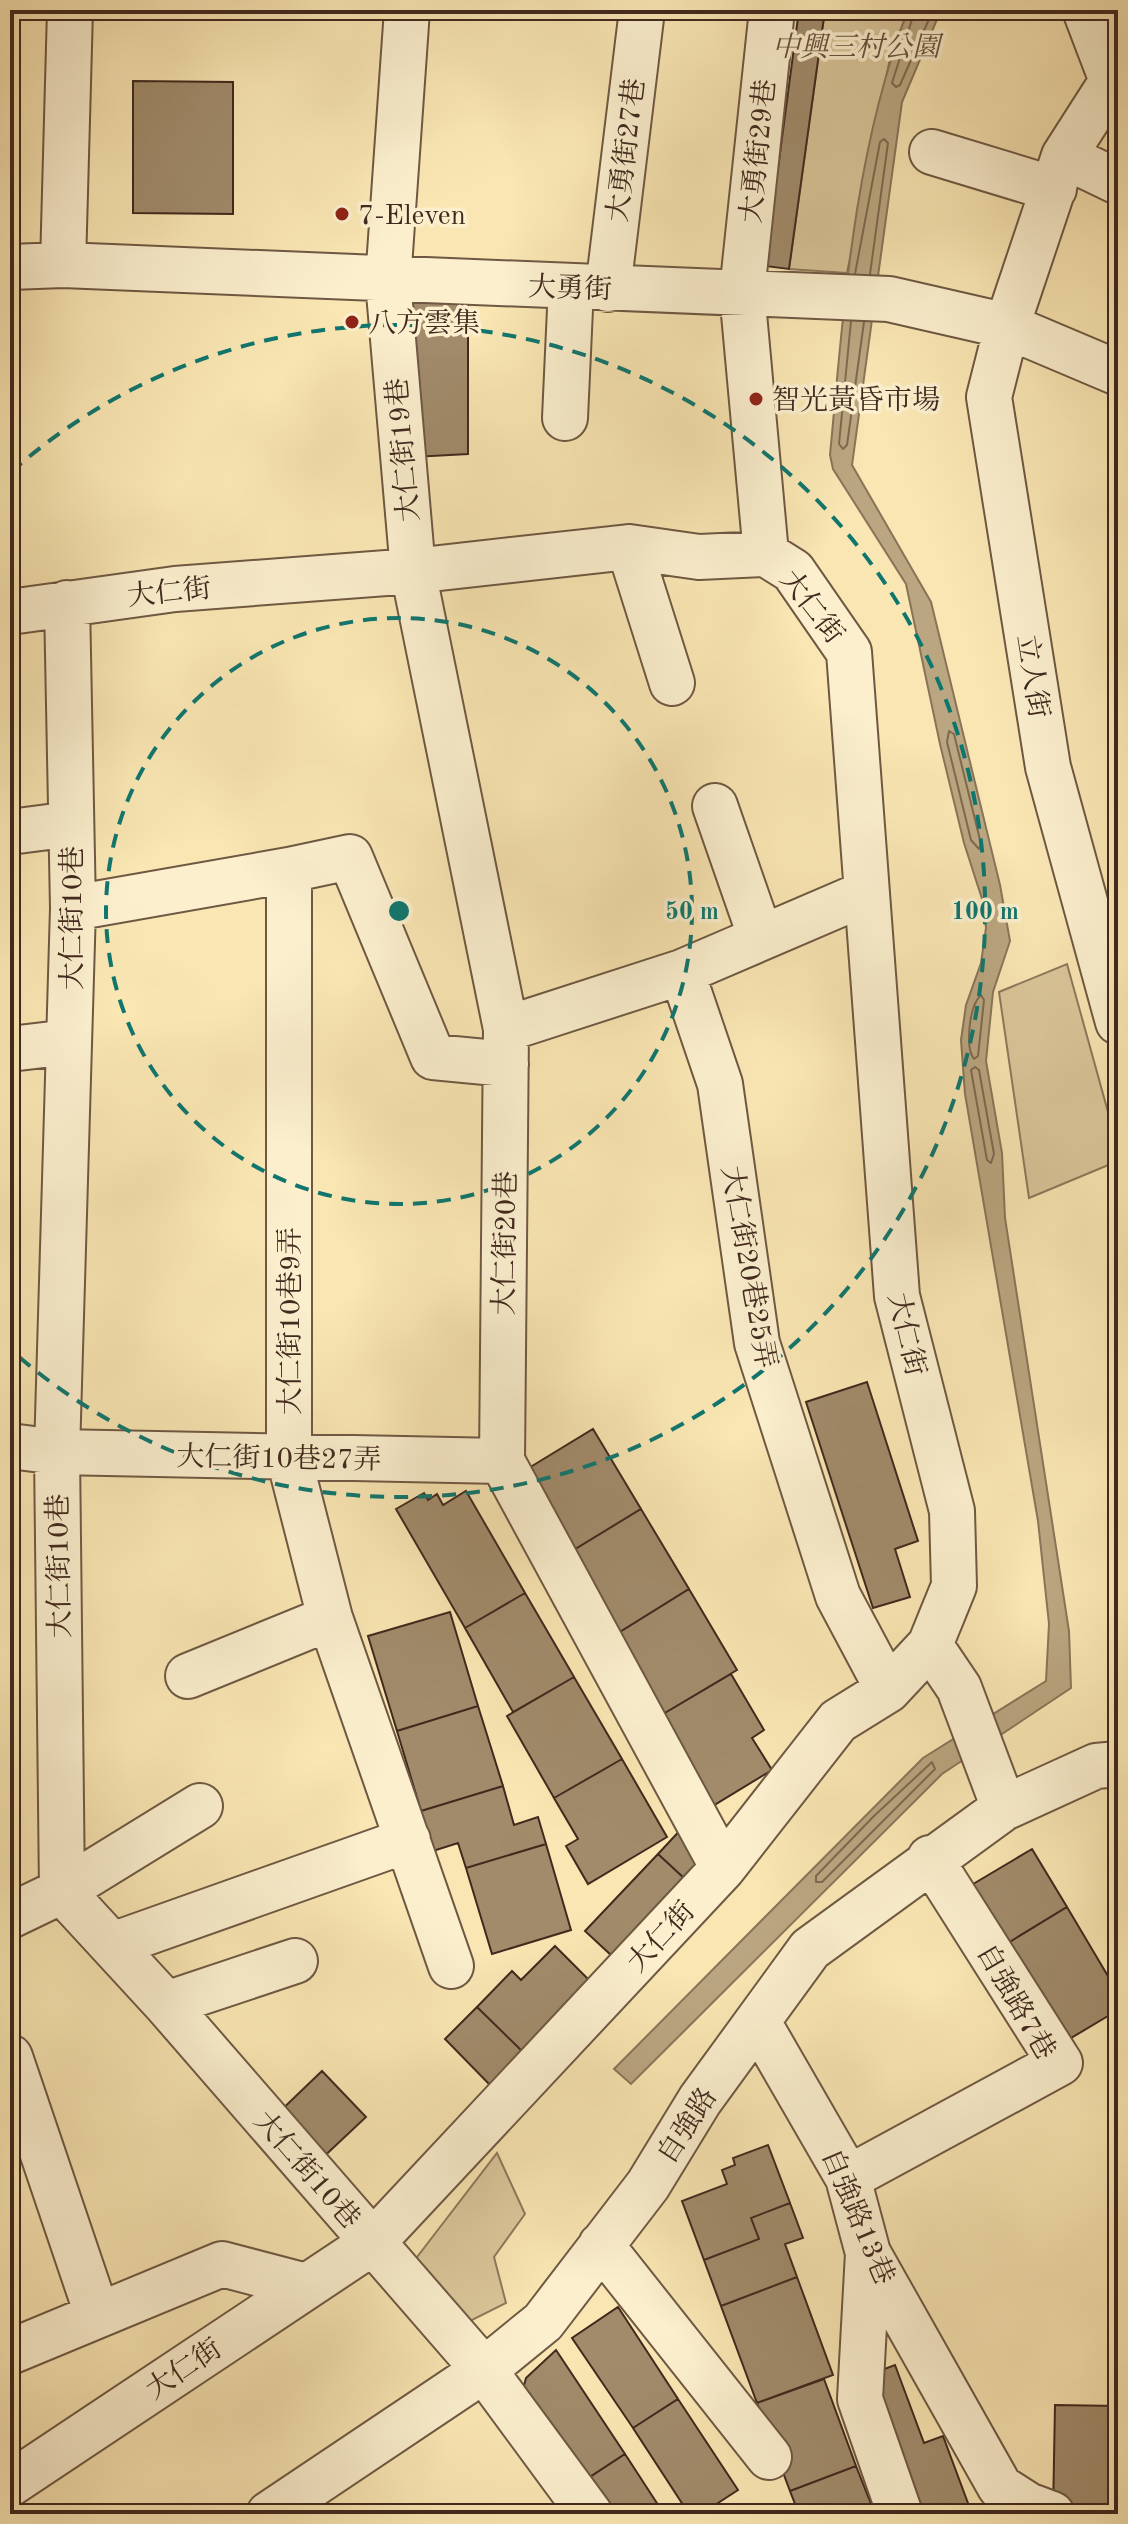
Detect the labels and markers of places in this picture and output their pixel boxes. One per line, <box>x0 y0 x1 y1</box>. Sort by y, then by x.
place label: 7-Eleven <box>358 203 466 231</box>
marker: 7-Eleven <box>333 205 351 223</box>
place label: 八方雲集 <box>368 308 480 339</box>
marker: 八方雲集 <box>343 313 361 331</box>
place label: 智光黃昏市場 <box>772 385 940 416</box>
marker: 智光黃昏市場 <box>747 390 765 408</box>
centre of rings <box>385 897 413 925</box>

